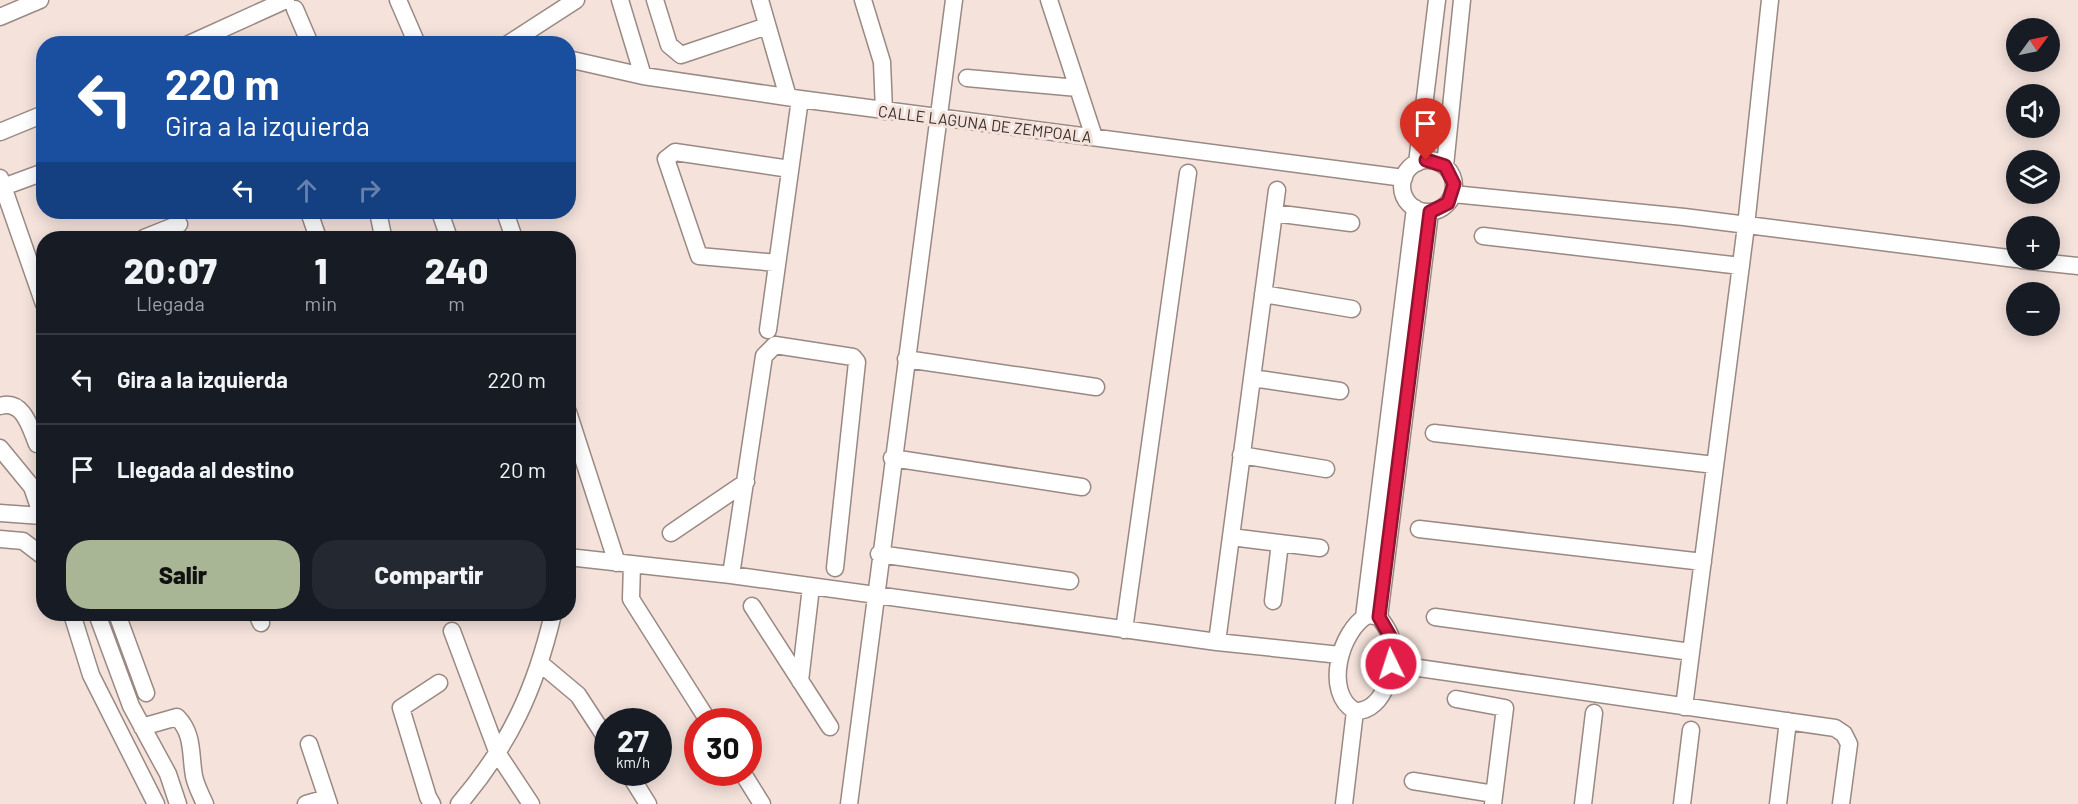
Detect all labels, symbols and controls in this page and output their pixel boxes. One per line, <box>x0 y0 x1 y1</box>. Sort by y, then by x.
north arrow <box>2006 18 2060 72</box>
map controls <box>2006 18 2060 336</box>
text: 220 m <box>165 58 279 108</box>
icon: left <box>66 60 144 138</box>
button: sound <box>2006 84 2060 138</box>
pin <box>1400 98 1451 160</box>
street label: CALLE LAGUNA DE ZEMPOALA <box>877 101 1093 146</box>
icon: arrive <box>1409 107 1442 140</box>
text: Gira a la izquierda <box>165 109 370 141</box>
button: layers <box>2006 150 2060 204</box>
icon: left <box>227 174 260 207</box>
icon: ahead <box>290 174 323 207</box>
icon: right <box>353 174 386 207</box>
button: + <box>2006 216 2060 270</box>
text: 20:07 <box>124 248 217 291</box>
text: 1 <box>314 248 327 291</box>
text: 240 <box>425 248 488 291</box>
button: − <box>2006 282 2060 336</box>
text: Llegada <box>136 291 205 315</box>
text: min <box>305 291 337 315</box>
text: m <box>448 291 465 315</box>
icon: left <box>66 363 99 396</box>
text: Gira a la izquierda <box>117 366 288 392</box>
text: 220 m <box>487 366 546 392</box>
icon: arrive <box>66 453 99 486</box>
text: Llegada al destino <box>117 456 294 482</box>
text: 20 m <box>499 456 546 482</box>
button: Salir <box>66 540 300 609</box>
button: Compartir <box>312 540 546 609</box>
position arrow <box>1359 632 1423 696</box>
speed limit sign: 30 <box>684 708 762 786</box>
text: 27 <box>617 722 649 758</box>
text: km/h <box>616 753 650 771</box>

